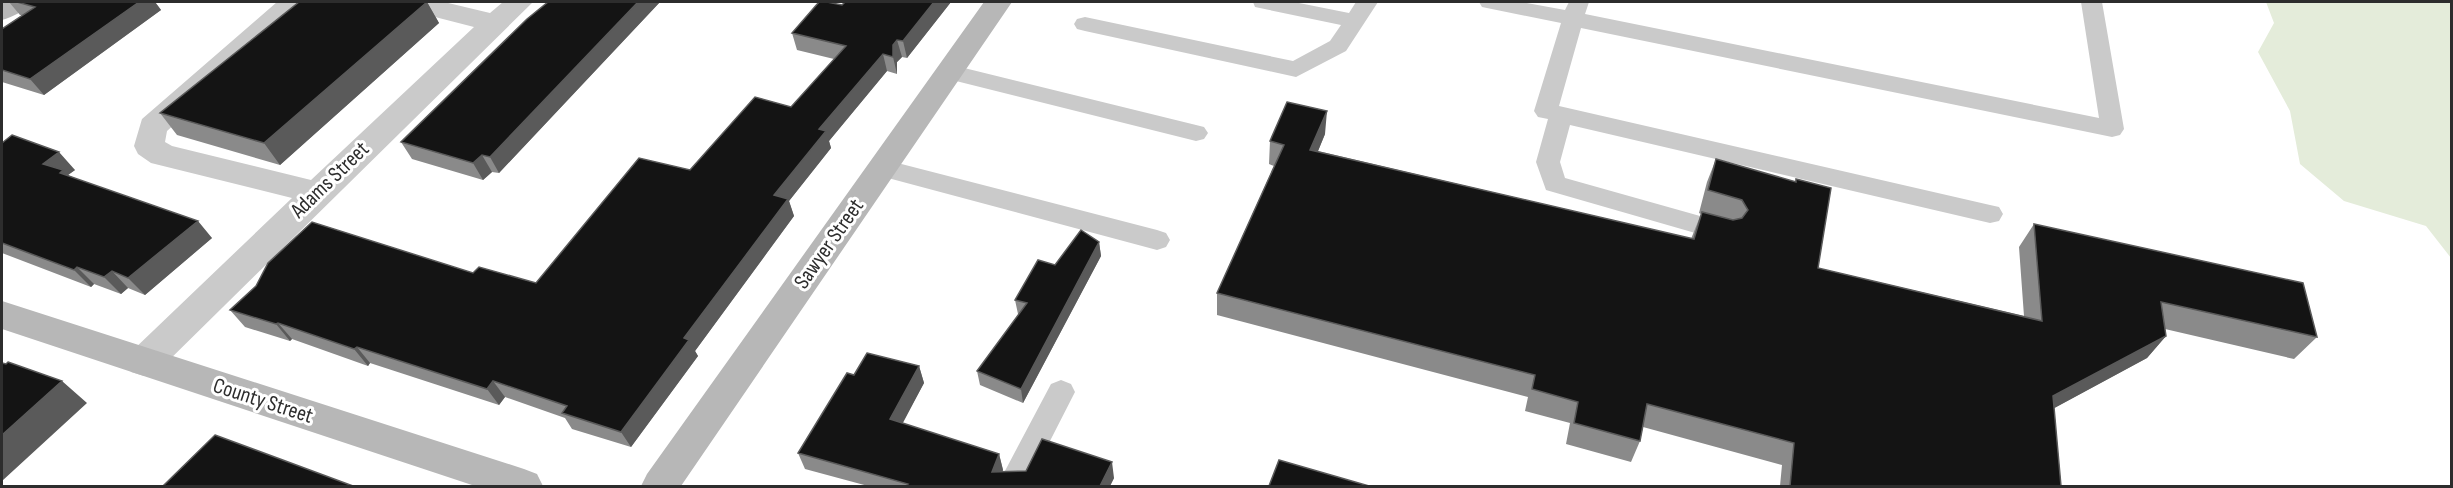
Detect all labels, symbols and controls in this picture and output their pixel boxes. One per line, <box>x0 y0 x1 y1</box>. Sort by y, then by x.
street label: Adams Street <box>284 136 375 225</box>
street label: Sawyer Street <box>788 194 870 294</box>
street label: County Street <box>210 372 317 430</box>

